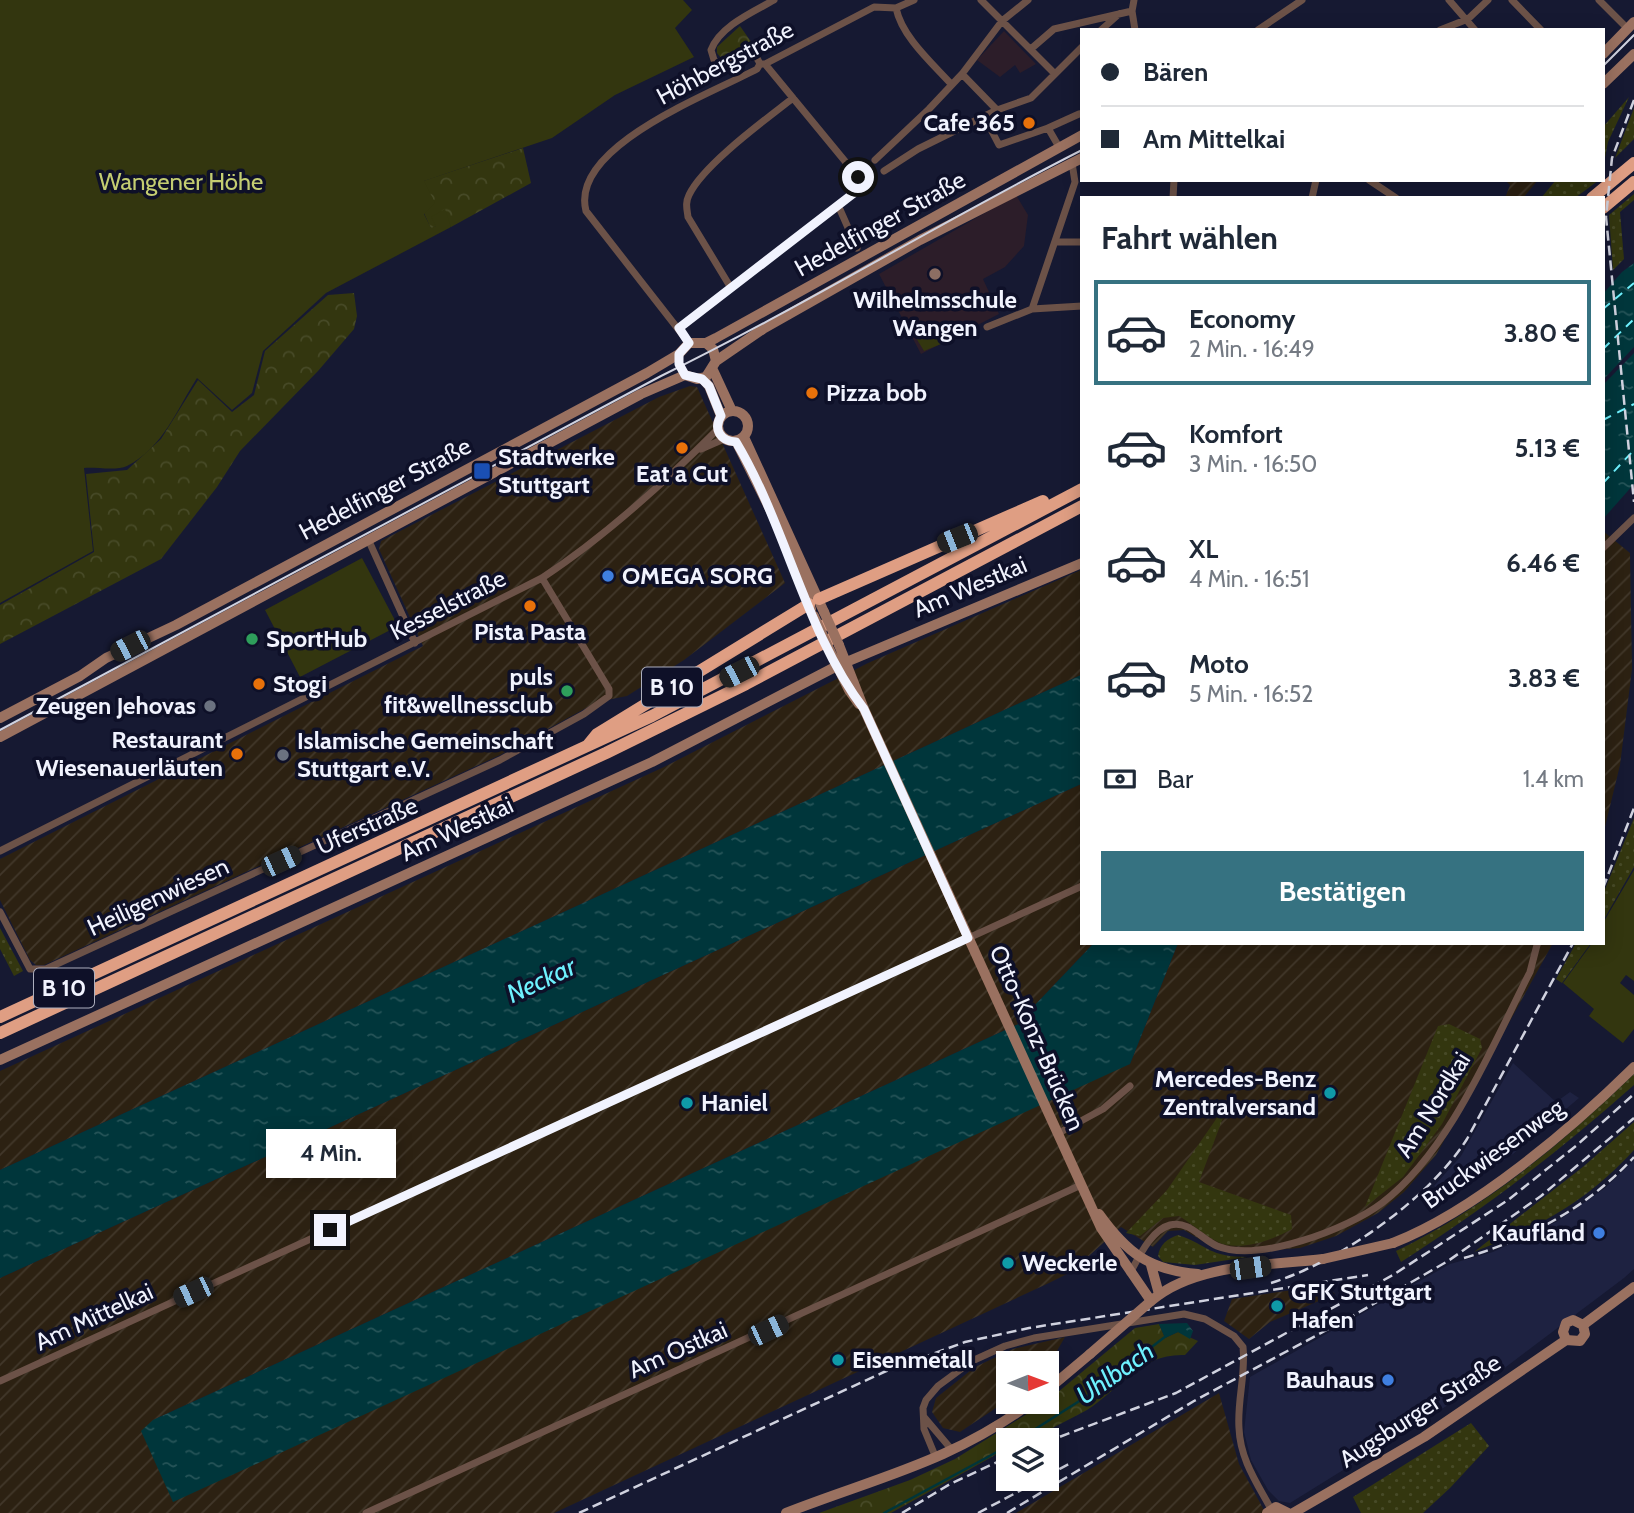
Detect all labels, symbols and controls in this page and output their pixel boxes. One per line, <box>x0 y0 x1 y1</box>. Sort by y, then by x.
street label: Höhbergstraße <box>651 14 798 111</box>
text: Bären <box>1143 56 1208 88</box>
place label: Cafe 365 <box>923 108 1015 137</box>
marker: Cafe 365 <box>1021 115 1037 131</box>
text: Am Mittelkai <box>1143 123 1285 155</box>
route start <box>842 161 874 193</box>
street label: Hedelfinger Straße <box>789 165 970 282</box>
park label: Wangener Höhe <box>99 167 263 196</box>
text: Fahrt wählen <box>1101 218 1278 257</box>
marker: Wilhelmsschule Wangen <box>927 266 943 282</box>
place label: Wilhelmsschule Wangen <box>853 285 1017 342</box>
icon: car <box>1105 301 1168 364</box>
text: Economy <box>1189 303 1295 335</box>
text: 3.80 € <box>1504 317 1580 349</box>
text: 2 Min. · 16:49 <box>1189 335 1315 363</box>
place label: Pizza bob <box>826 378 927 407</box>
marker: Pizza bob <box>804 385 820 401</box>
icon: car <box>1105 416 1168 479</box>
text: Komfort <box>1189 418 1283 450</box>
street label: Hedelfinger Straße <box>294 431 476 546</box>
text: 5.13 € <box>1515 432 1580 464</box>
marker: Eat a Cut <box>674 440 690 456</box>
place label: Stadtwerke Stuttgart <box>498 442 615 499</box>
text: 3 Min. · 16:50 <box>1189 450 1317 478</box>
place label: Eat a Cut <box>636 459 728 488</box>
marker: Stadtwerke Stuttgart <box>472 461 492 481</box>
car <box>934 520 981 556</box>
icon: car <box>1105 531 1168 594</box>
text: XL <box>1189 533 1218 565</box>
text: 6.46 € <box>1506 547 1580 579</box>
street label: Am Westkai <box>909 550 1031 623</box>
place label: OMEGA SORG <box>622 561 773 590</box>
street label: Kesselstraße <box>385 563 510 646</box>
text: 4 Min. · 16:51 <box>1189 565 1310 593</box>
marker: OMEGA SORG <box>600 568 616 584</box>
marker: Pista Pasta <box>522 598 538 614</box>
place label: Pista Pasta <box>474 617 586 646</box>
place label: SportHub <box>266 624 368 653</box>
car <box>107 627 154 665</box>
marker: SportHub <box>244 631 260 647</box>
icon: car <box>1105 646 1168 709</box>
text: Moto <box>1189 648 1249 680</box>
car <box>716 653 763 691</box>
place label: puls fit&wellnessclub <box>384 662 553 719</box>
text: 3.83 € <box>1508 662 1580 694</box>
road number: B 10 <box>642 667 702 706</box>
place label: Stogi <box>273 669 327 698</box>
marker: Stogi <box>251 676 267 692</box>
text: 5 Min. · 16:52 <box>1189 680 1313 708</box>
marker: puls fit&wellnessclub <box>559 683 575 699</box>
place label: Zeugen Jehovas <box>35 691 196 720</box>
marker: Zeugen Jehovas <box>202 698 218 714</box>
place label: Restaurant Wiesenauerläuten <box>35 725 223 782</box>
place label: Islamische Gemeinschaft Stuttgart e.V. <box>297 726 554 783</box>
marker: Restaurant Wiesenauerläuten <box>229 746 245 762</box>
marker: Islamische Gemeinschaft Stuttgart e.V. <box>275 747 291 763</box>
icon: cash <box>1101 760 1139 798</box>
text: Bar <box>1157 763 1193 795</box>
text: 1.4 km <box>1523 765 1584 793</box>
street label: Uferstraße <box>312 790 422 861</box>
street label: Am Westkai <box>396 790 518 867</box>
car <box>258 843 305 879</box>
street label: Heiligenwiesen <box>82 851 233 942</box>
button: Bestätigen <box>1101 851 1584 931</box>
street label: Otto-Konz-Brücken <box>984 941 1091 1135</box>
water label: Neckar <box>501 950 582 1010</box>
road number: B 10 <box>34 968 94 1007</box>
street label: Am Nordkai <box>1389 1047 1476 1163</box>
place label: Mercedes-Benz Zentralversand <box>1155 1064 1316 1121</box>
marker: Mercedes-Benz Zentralversand <box>1322 1085 1338 1101</box>
place label: Haniel <box>701 1088 768 1117</box>
street label: Bruckwiesenweg <box>1416 1092 1570 1215</box>
marker: Haniel <box>679 1095 695 1111</box>
callout: 4 Min. <box>265 1128 395 1178</box>
text: 4 Min. <box>300 1139 362 1167</box>
route end <box>314 1214 346 1246</box>
place label: Kaufland <box>1492 1218 1585 1247</box>
marker: Kaufland <box>1591 1225 1607 1241</box>
place label: Weckerle <box>1022 1248 1117 1277</box>
marker: Weckerle <box>1000 1255 1016 1271</box>
car <box>1228 1255 1273 1281</box>
car <box>170 1274 217 1310</box>
street label: Am Mittelkai <box>30 1277 157 1356</box>
place label: GFK Stuttgart Hafen <box>1291 1277 1432 1334</box>
marker: GFK Stuttgart Hafen <box>1269 1298 1285 1314</box>
car <box>745 1312 792 1348</box>
street label: Am Ostkai <box>624 1315 732 1384</box>
water label: Uhlbach <box>1070 1335 1160 1411</box>
place label: Eisenmetall <box>852 1345 973 1374</box>
street label: Augsburger Straße <box>1334 1348 1506 1473</box>
north arrow <box>996 1351 1059 1414</box>
map controls <box>996 1351 1059 1491</box>
marker: Eisenmetall <box>830 1352 846 1368</box>
place label: Bauhaus <box>1285 1365 1374 1394</box>
marker: Bauhaus <box>1380 1372 1396 1388</box>
button: layers <box>996 1428 1059 1491</box>

